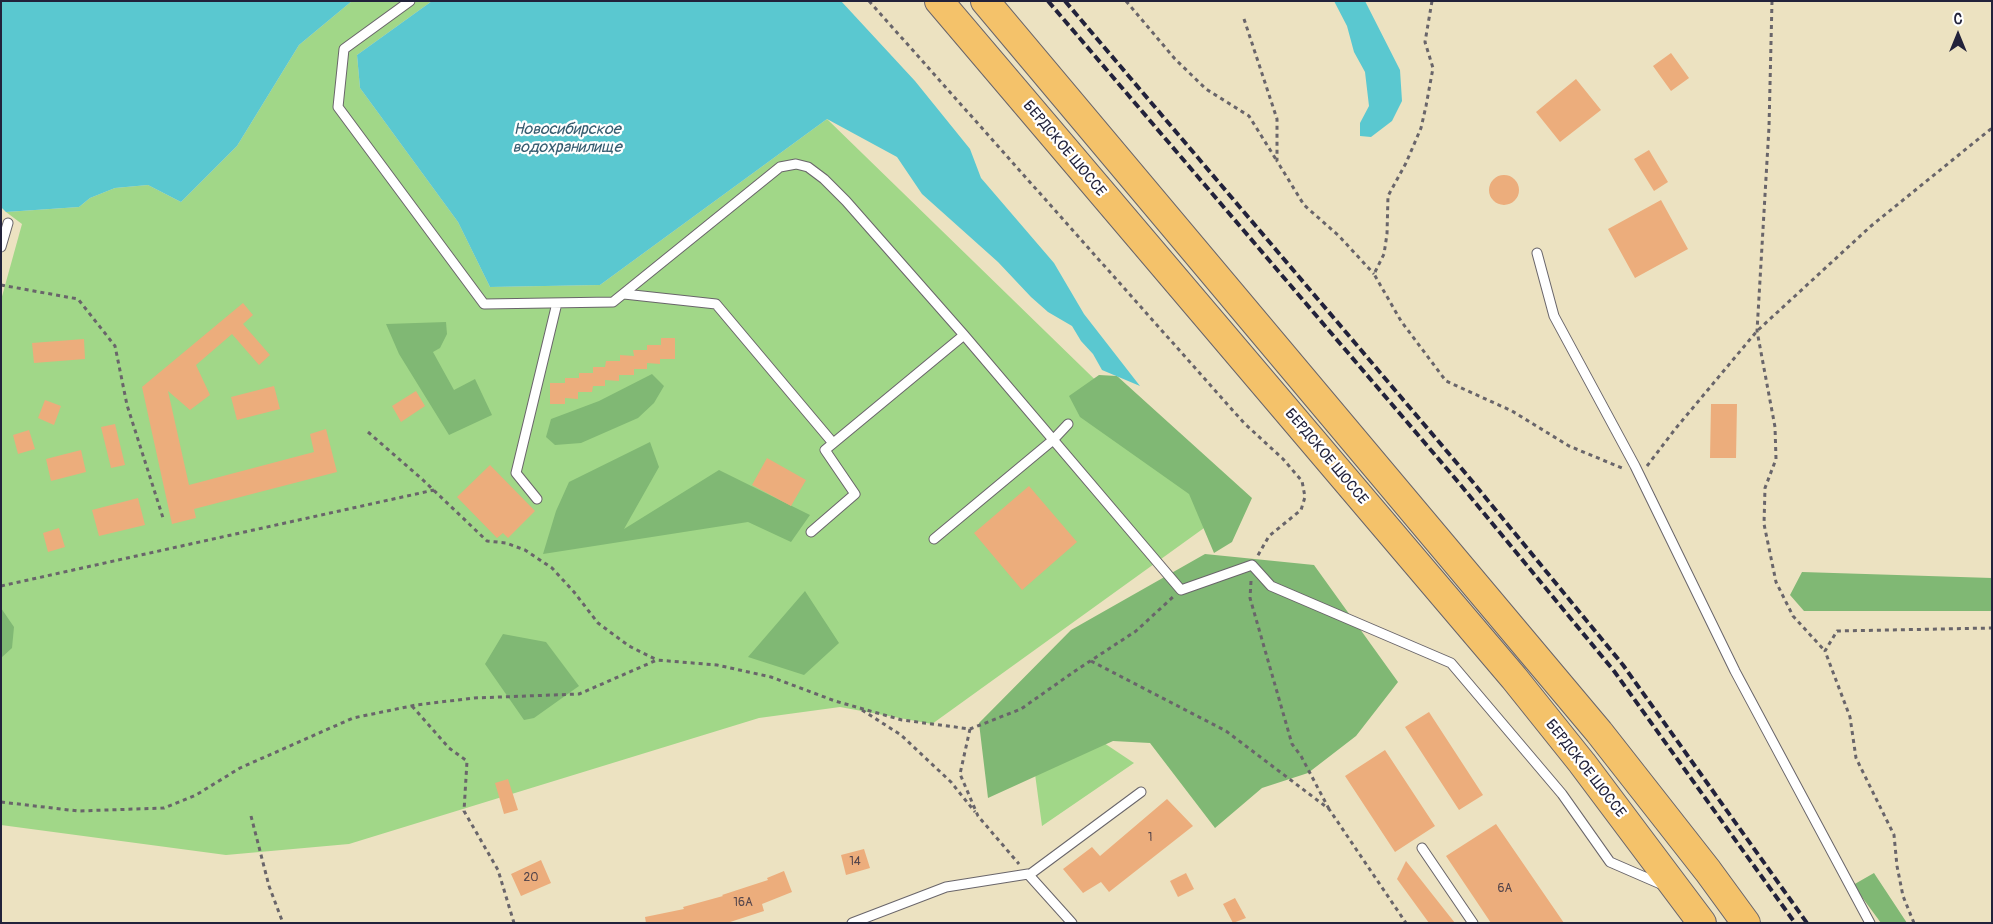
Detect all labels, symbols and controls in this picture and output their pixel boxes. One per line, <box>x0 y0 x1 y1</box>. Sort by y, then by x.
north arrow <box>1933 10 1983 60</box>
text: С <box>1954 11 1962 28</box>
street label: БЕРДСКОЕ ШОССЕ <box>1019 97 1109 201</box>
water label: Новосибирское водохранилище <box>512 120 622 158</box>
street label: БЕРДСКОЕ ШОССЕ <box>1281 405 1371 509</box>
street label: БЕРДСКОЕ ШОССЕ <box>1541 716 1629 822</box>
house number: 1 <box>1148 831 1152 845</box>
house number: 14 <box>849 855 861 869</box>
house number: 20 <box>524 871 538 885</box>
house number: 6А <box>1498 882 1512 896</box>
house number: 16А <box>733 896 753 910</box>

